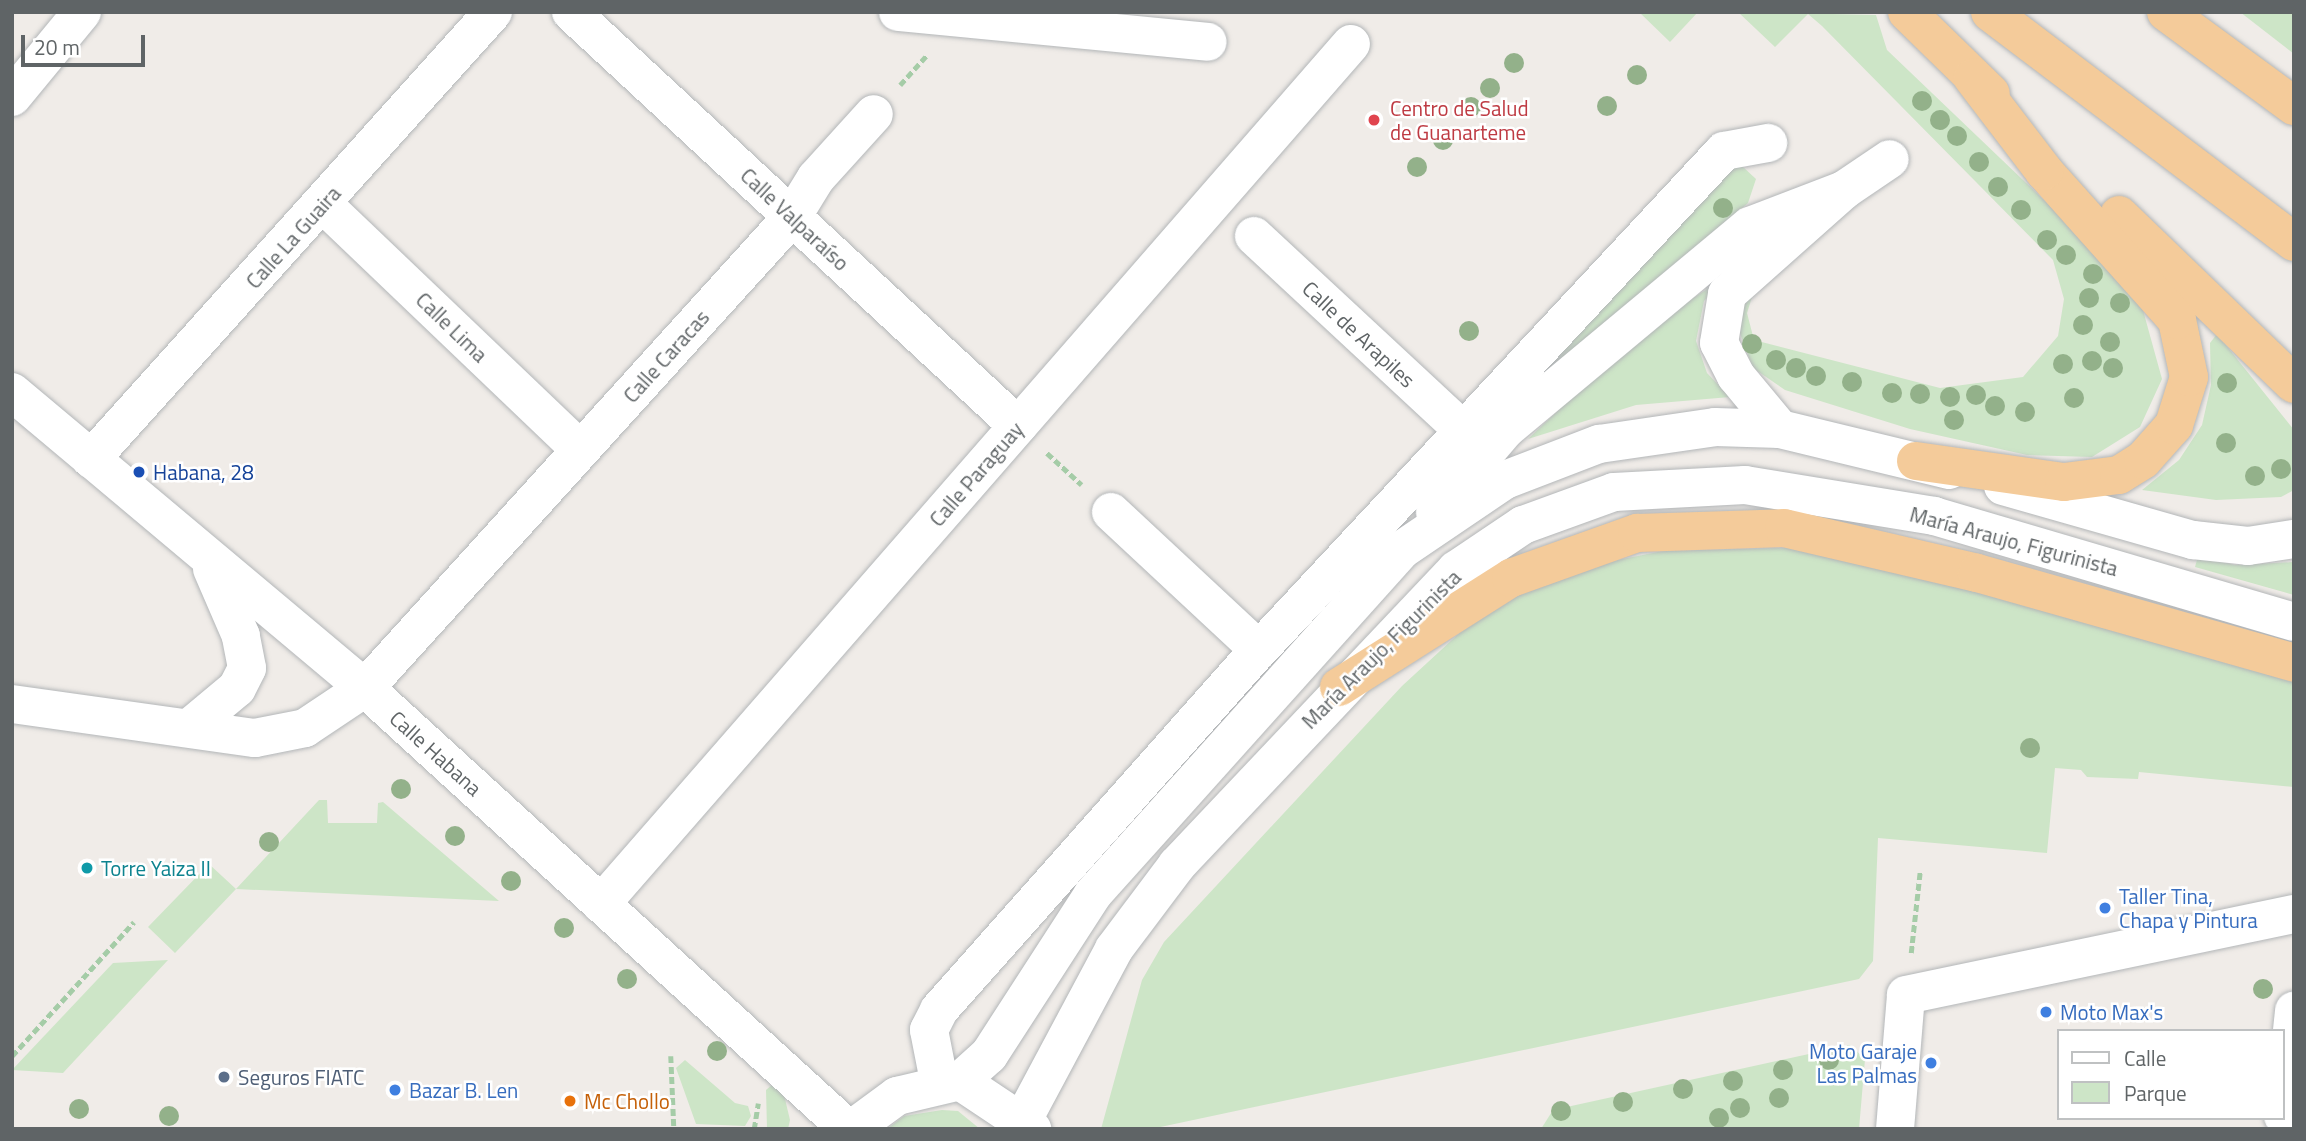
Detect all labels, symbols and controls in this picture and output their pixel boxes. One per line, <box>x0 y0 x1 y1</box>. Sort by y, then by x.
scale bar <box>24 21 149 65</box>
text: 20 m <box>34 31 80 63</box>
place label: Centro de Salud de Guanarteme <box>1390 95 1529 145</box>
marker: Centro de Salud de Guanarteme <box>1364 110 1384 130</box>
street label: Calle Valparaíso <box>736 162 854 276</box>
street label: Calle La Guaira <box>240 181 346 293</box>
street label: Calle de Arapiles <box>1298 276 1420 392</box>
street label: Calle Lima <box>411 287 493 367</box>
street label: Calle Caracas <box>618 304 714 408</box>
street label: Calle Paraguay <box>924 417 1028 531</box>
place label: Habana, 28 <box>153 459 254 485</box>
marker: Habana, 28 <box>131 464 147 480</box>
street label: María Araujo, Figurinista <box>1907 501 2121 581</box>
street label: María Araujo, Figurinista <box>1296 564 1466 734</box>
street label: Calle Habana <box>385 705 487 801</box>
place label: Torre Yaiza II <box>101 855 211 881</box>
marker: Torre Yaiza II <box>79 860 95 876</box>
place label: Taller Tina, Chapa y Pintura <box>2119 883 2258 933</box>
marker: Taller Tina, Chapa y Pintura <box>2097 900 2113 916</box>
place label: Moto Max's <box>2060 999 2163 1025</box>
marker: Moto Max's <box>2038 1004 2054 1020</box>
legend <box>2058 1029 2285 1120</box>
place label: Moto Garaje Las Palmas <box>1809 1038 1917 1088</box>
text: Calle <box>2124 1042 2166 1074</box>
marker: Moto Garaje Las Palmas <box>1923 1055 1939 1071</box>
place label: Seguros FIATC <box>238 1064 364 1090</box>
marker: Seguros FIATC <box>216 1069 232 1085</box>
place label: Bazar B. Len <box>409 1077 518 1103</box>
text: Parque <box>2124 1077 2187 1109</box>
marker: Bazar B. Len <box>387 1082 403 1098</box>
place label: Mc Chollo <box>584 1088 670 1114</box>
marker: Mc Chollo <box>562 1093 578 1109</box>

